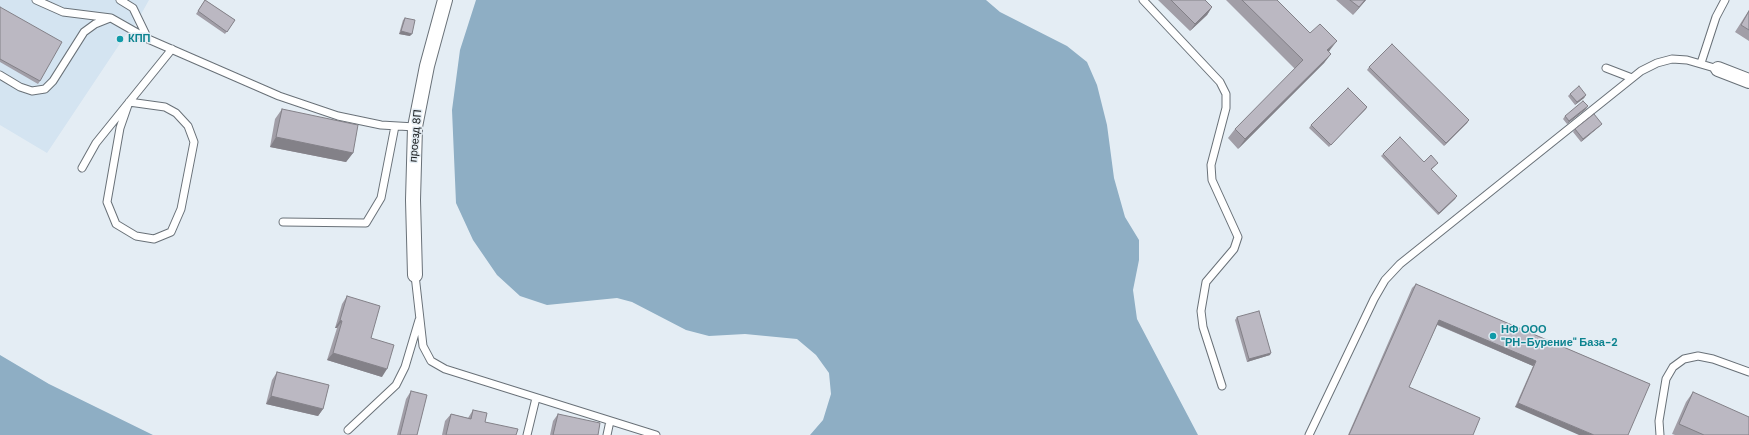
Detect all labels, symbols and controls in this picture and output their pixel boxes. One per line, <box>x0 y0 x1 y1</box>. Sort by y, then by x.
place label: КПП <box>128 32 151 46</box>
marker: КПП <box>115 34 125 44</box>
street label: проезд 8П <box>407 109 425 163</box>
place label: НФ ООО "РН-Бурение" База-2 <box>1501 323 1618 349</box>
marker: НФ ООО "РН-Бурение" База-2 <box>1488 331 1498 341</box>

